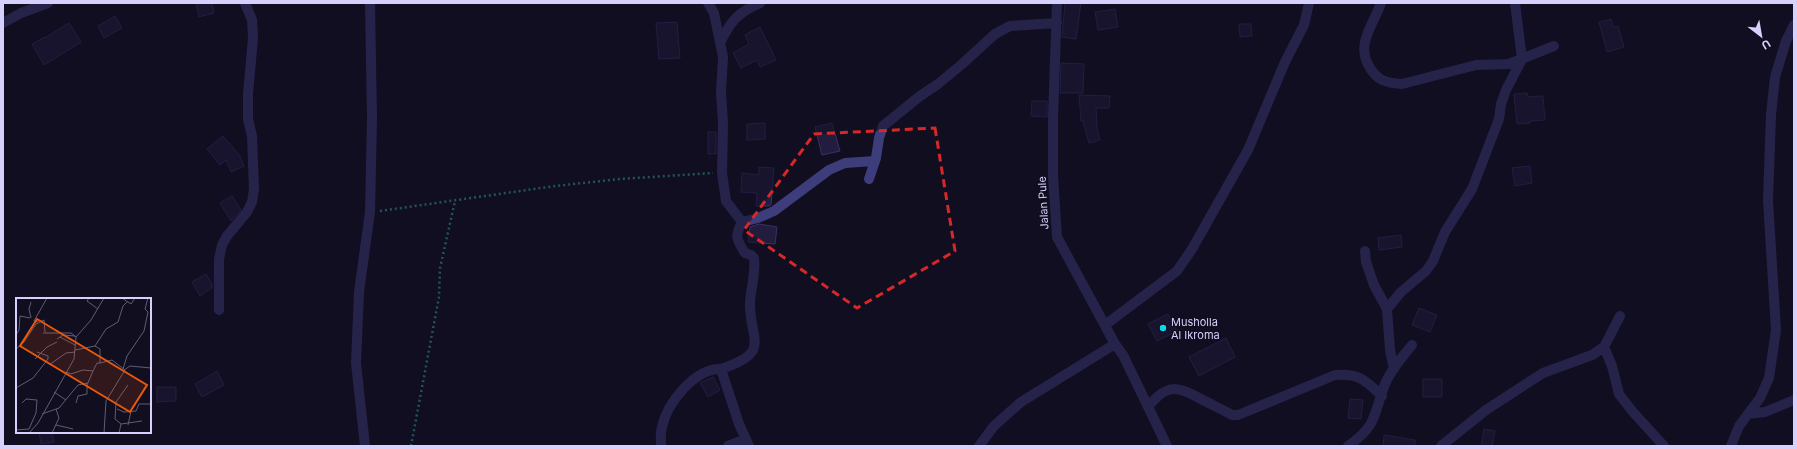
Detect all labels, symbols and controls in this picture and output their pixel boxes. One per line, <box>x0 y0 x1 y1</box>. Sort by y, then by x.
north arrow <box>1741 16 1781 56</box>
text: U <box>1759 36 1773 53</box>
street label: Jalan Pule <box>1035 176 1051 230</box>
inset map <box>16 298 151 433</box>
place label: Musholla Al Ikroma <box>1171 315 1220 342</box>
marker: Musholla Al Ikroma <box>1158 323 1168 333</box>

